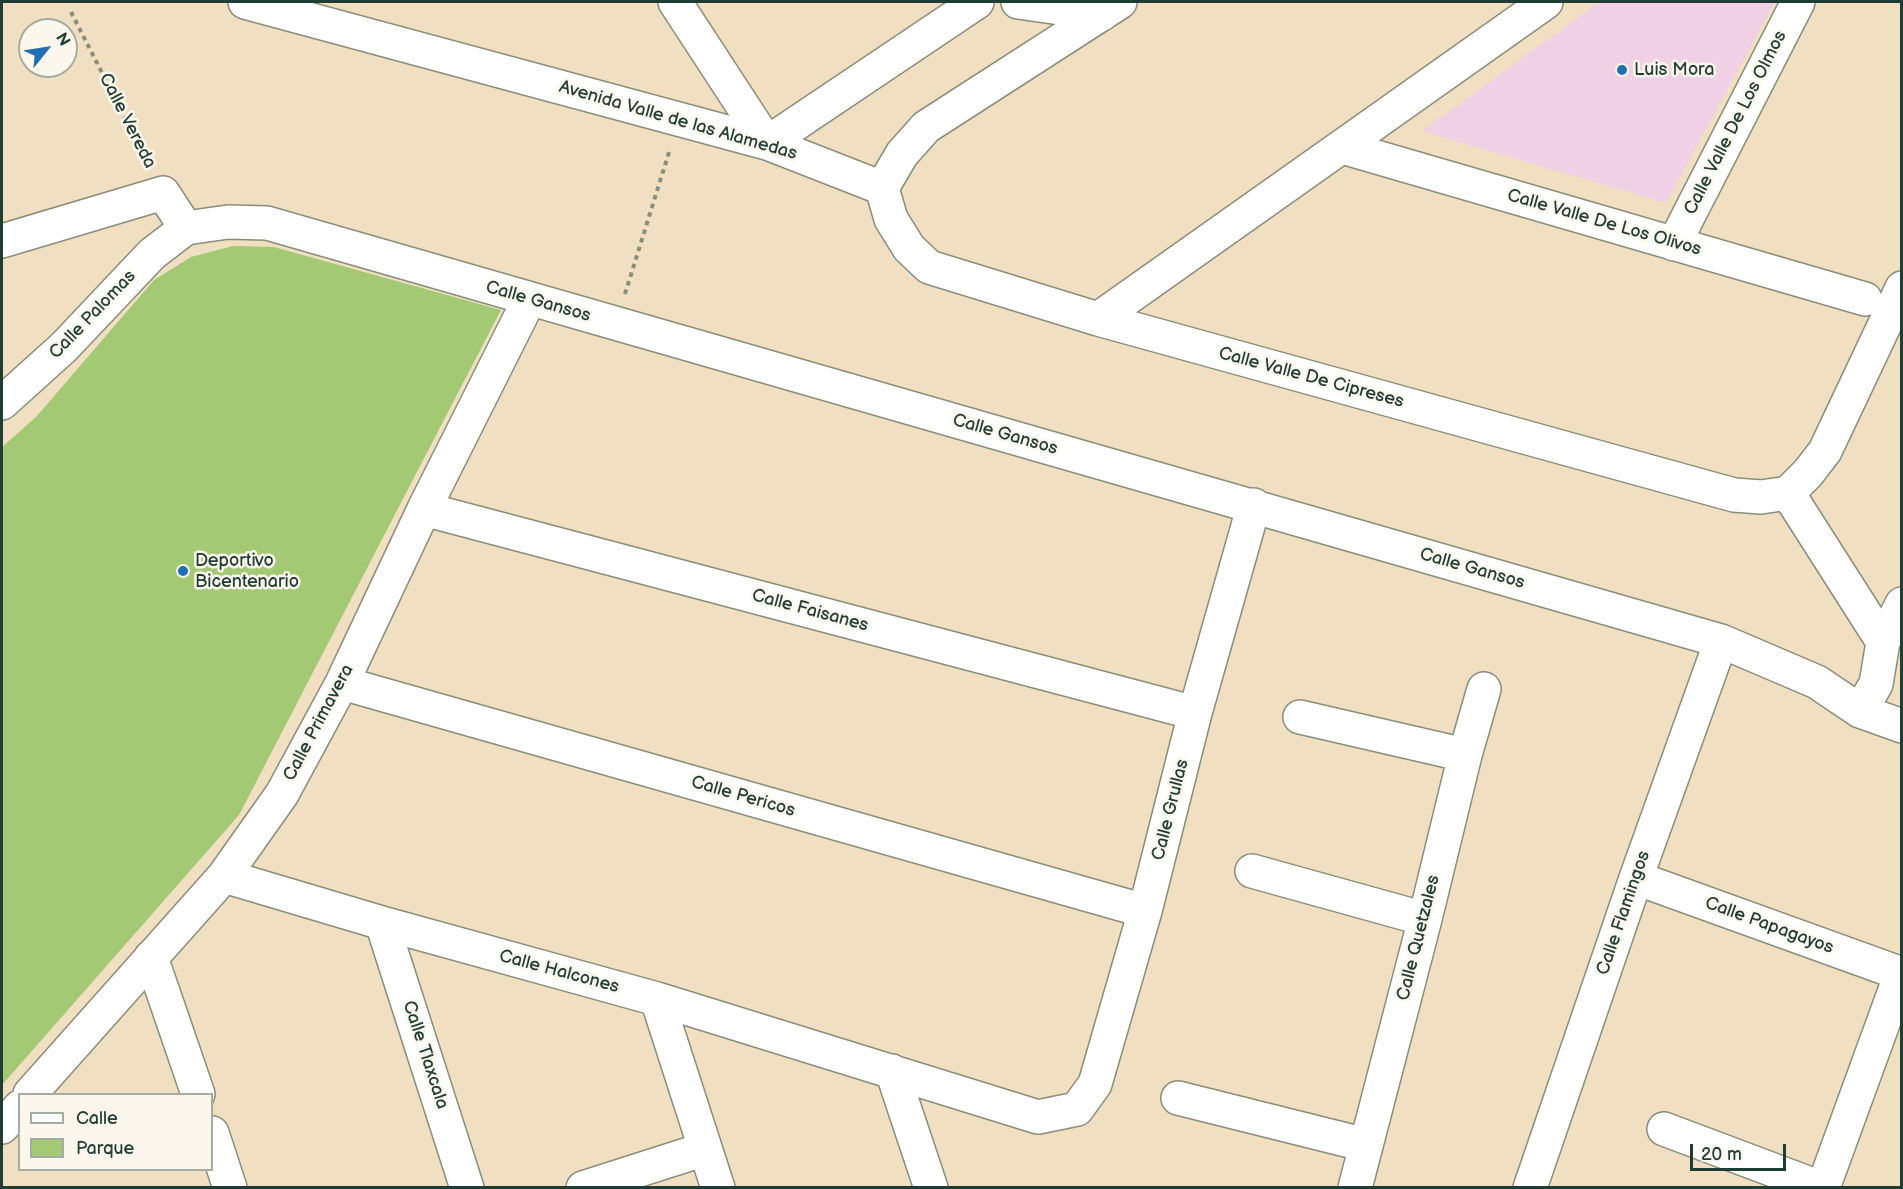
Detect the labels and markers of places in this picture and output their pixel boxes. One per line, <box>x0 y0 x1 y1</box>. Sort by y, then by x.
place label: Luis Mora <box>1634 59 1714 81</box>
marker: Luis Mora <box>1615 63 1629 77</box>
place label: Deportivo Bicentenario <box>195 550 299 592</box>
marker: Deportivo Bicentenario <box>176 564 190 578</box>

